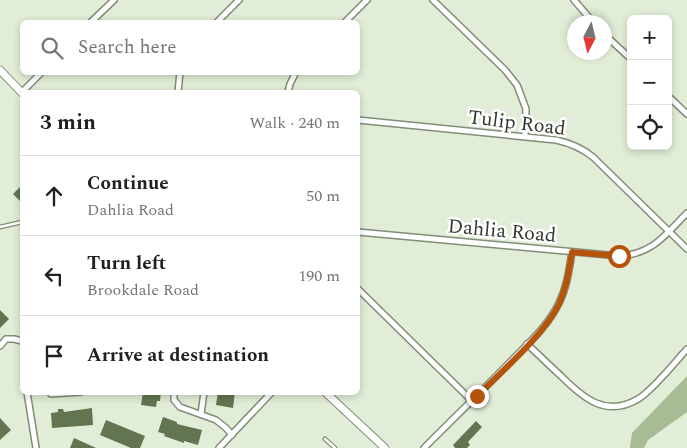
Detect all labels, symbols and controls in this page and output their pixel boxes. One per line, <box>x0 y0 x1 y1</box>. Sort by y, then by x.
north arrow <box>567 15 612 60</box>
map controls <box>627 15 672 150</box>
button: + <box>627 15 672 60</box>
search box <box>20 20 360 75</box>
text: Search here <box>78 33 177 62</box>
icon: search <box>38 34 66 62</box>
button: − <box>627 60 672 105</box>
street label: Tulip Road <box>466 102 567 144</box>
button: locate <box>627 105 672 150</box>
text: 3 min <box>40 107 96 139</box>
text: Walk · 240 m <box>249 111 340 135</box>
text: Continue <box>87 169 169 198</box>
icon: ahead <box>40 182 68 210</box>
text: 50 m <box>306 184 340 208</box>
text: Dahlia Road <box>87 198 174 222</box>
street label: Dahlia Road <box>446 211 557 251</box>
route start <box>608 245 631 268</box>
text: Turn left <box>87 249 166 278</box>
icon: left <box>40 262 68 290</box>
text: 190 m <box>298 264 340 288</box>
text: Brookdale Road <box>87 278 199 302</box>
text: Arrive at destination <box>87 341 269 370</box>
icon: arrive <box>40 342 68 370</box>
route end <box>466 385 489 408</box>

